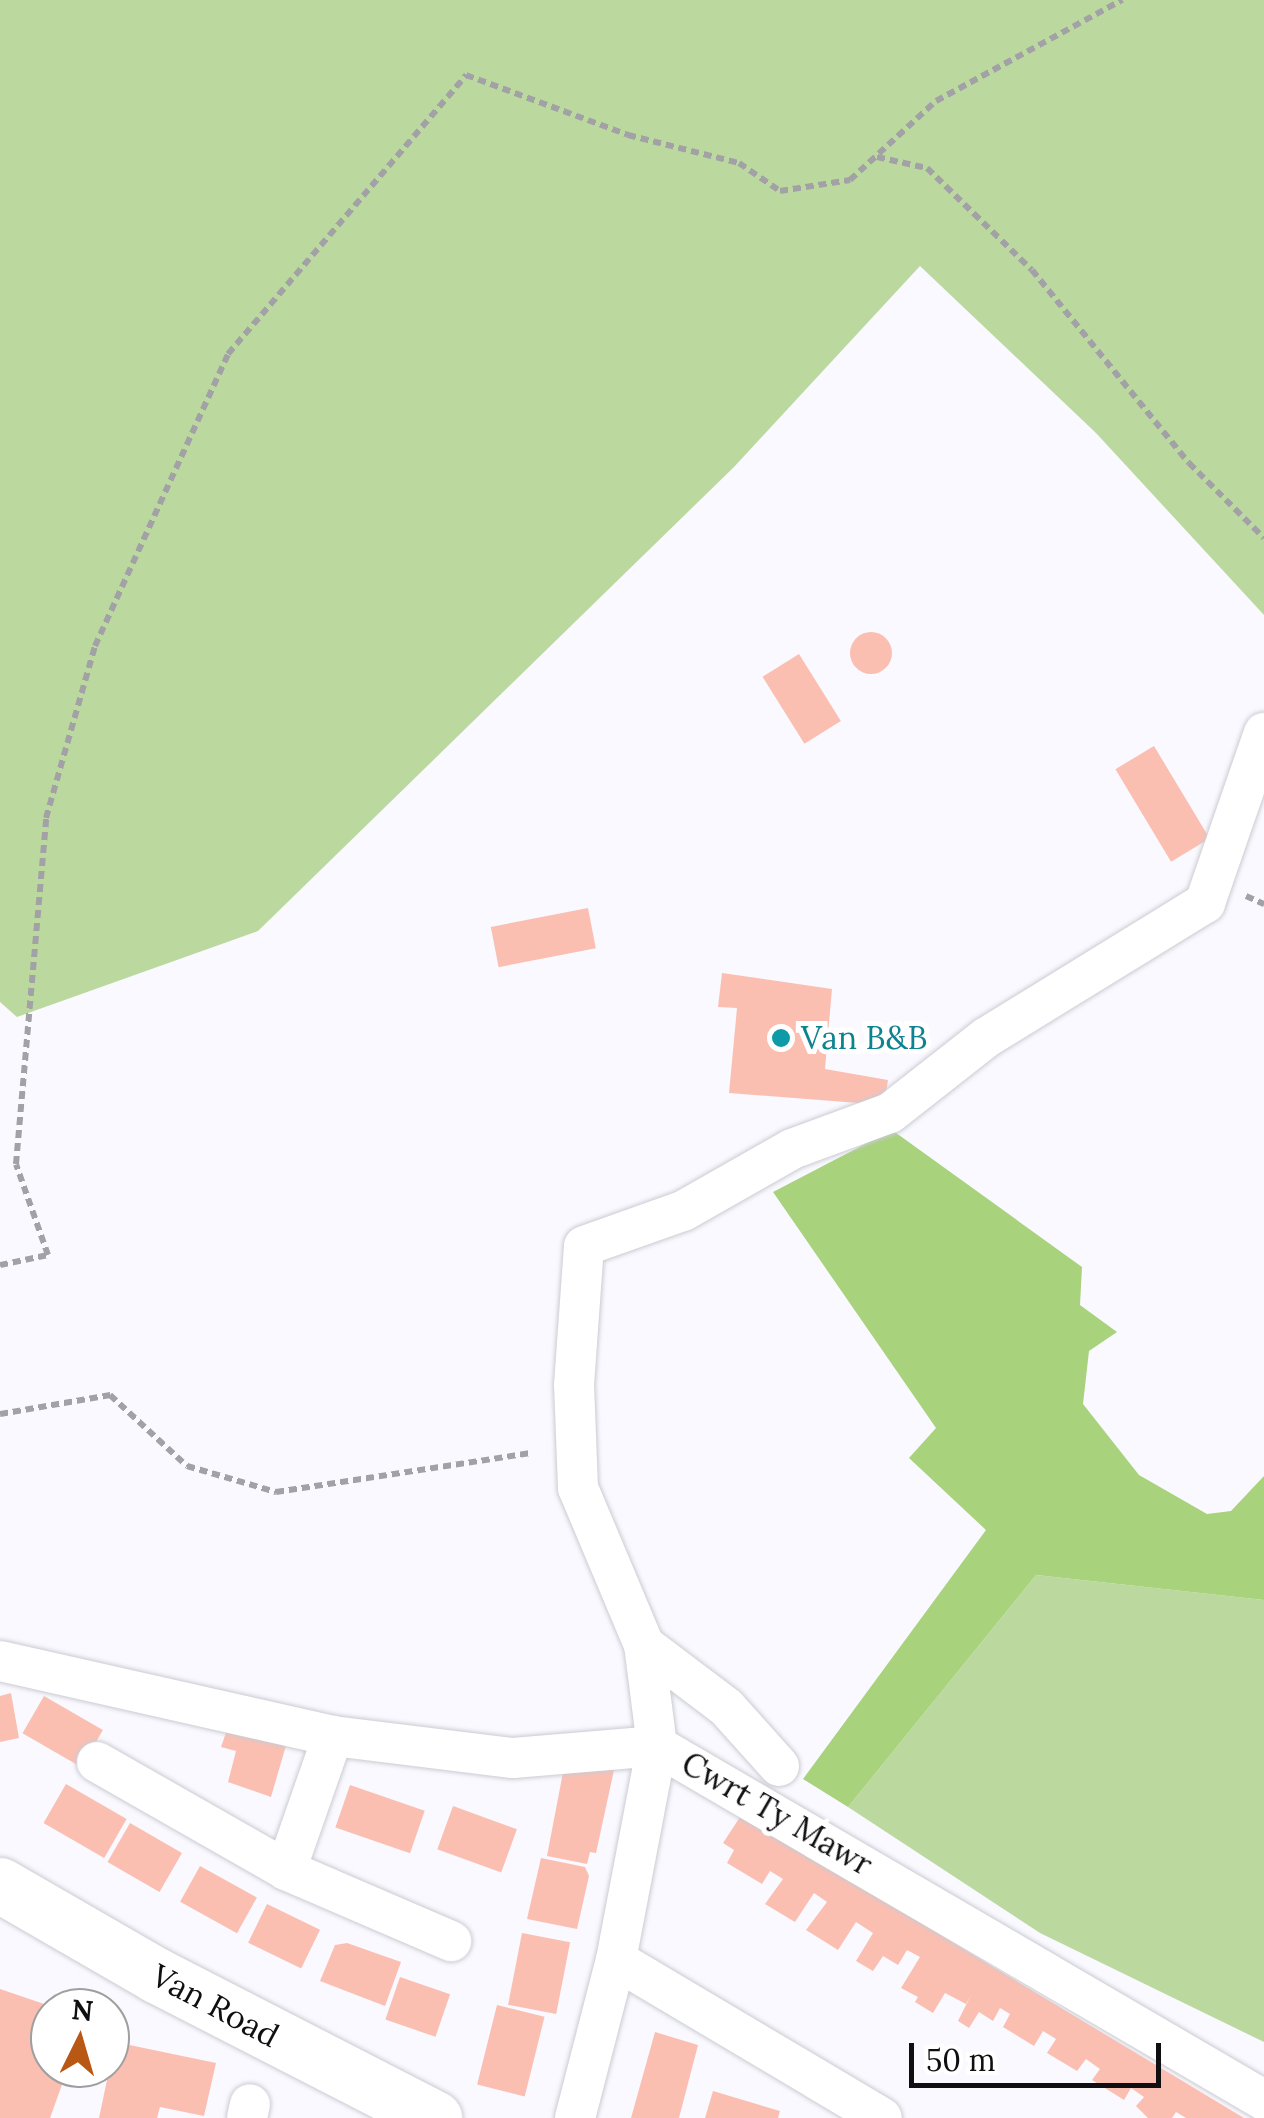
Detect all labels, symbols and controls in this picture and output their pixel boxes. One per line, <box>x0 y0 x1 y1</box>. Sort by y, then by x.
place label: Van B&B <box>801 1019 928 1057</box>
marker: Van B&B <box>770 1027 792 1049</box>
street label: Cwrt Ty Mawr <box>675 1744 879 1884</box>
street label: Van Road <box>145 1956 285 2056</box>
north arrow <box>30 1988 130 2088</box>
text: N <box>70 1991 95 2029</box>
scale bar <box>914 2023 1166 2085</box>
text: 50 m <box>926 2041 996 2079</box>

